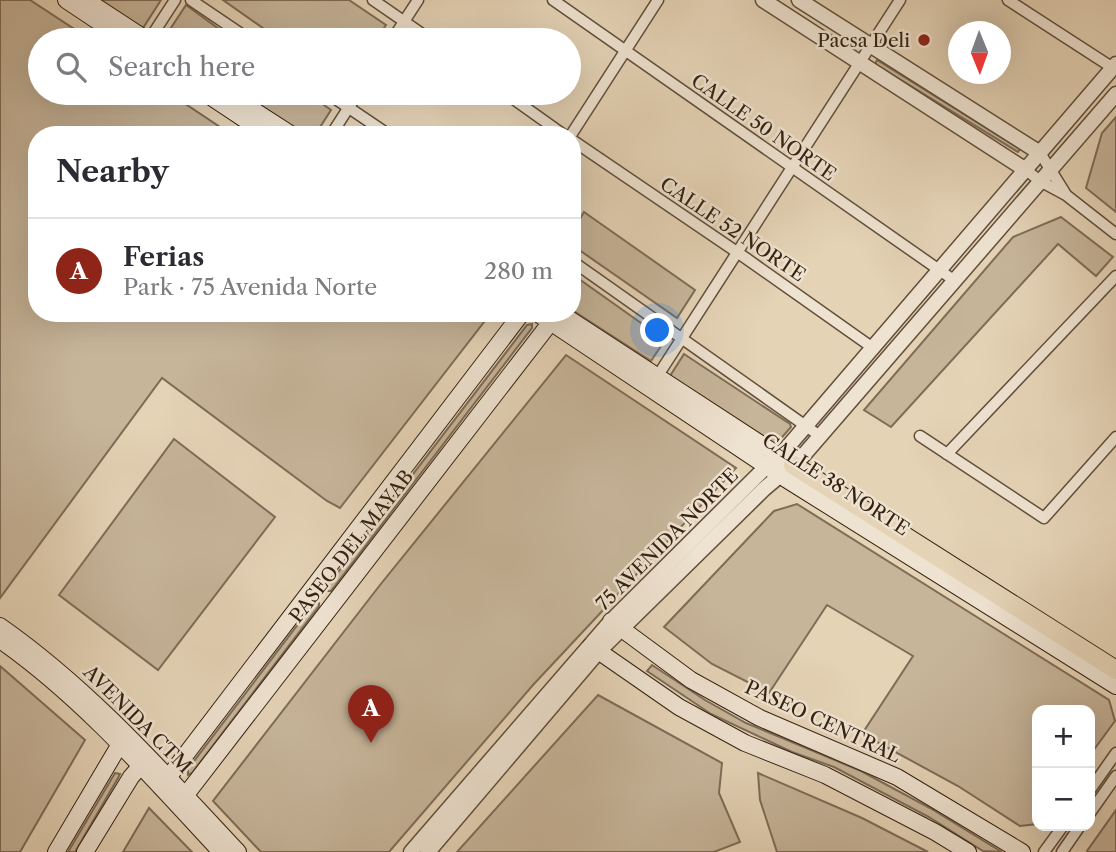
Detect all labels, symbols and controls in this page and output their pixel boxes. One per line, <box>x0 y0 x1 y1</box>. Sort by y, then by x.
north arrow <box>948 21 1011 84</box>
search box <box>28 28 581 105</box>
place label: Pacsa Deli <box>817 29 910 52</box>
marker: Pacsa Deli <box>916 32 932 48</box>
icon: search <box>52 48 90 86</box>
text: Search here <box>108 51 255 83</box>
street label: CALLE 50 NORTE <box>687 69 840 186</box>
text: Nearby <box>56 153 169 190</box>
street label: CALLE 52 NORTE <box>656 172 810 287</box>
text: Ferias <box>123 241 204 273</box>
text: A <box>70 257 88 285</box>
text: 280 m <box>484 257 553 285</box>
text: Park · 75 Avenida Norte <box>123 273 377 301</box>
your location <box>640 313 674 347</box>
street label: CALLE 38 NORTE <box>758 428 914 541</box>
street label: 75 AVENIDA NORTE <box>592 464 743 615</box>
street label: PASEO DEL MAYAB <box>285 465 418 627</box>
street label: AVENIDA CTM <box>78 660 197 778</box>
street label: PASEO CENTRAL <box>741 675 905 768</box>
pin: A <box>348 685 394 743</box>
map controls <box>1032 705 1095 831</box>
button: + <box>1032 705 1095 768</box>
button: − <box>1032 768 1095 831</box>

